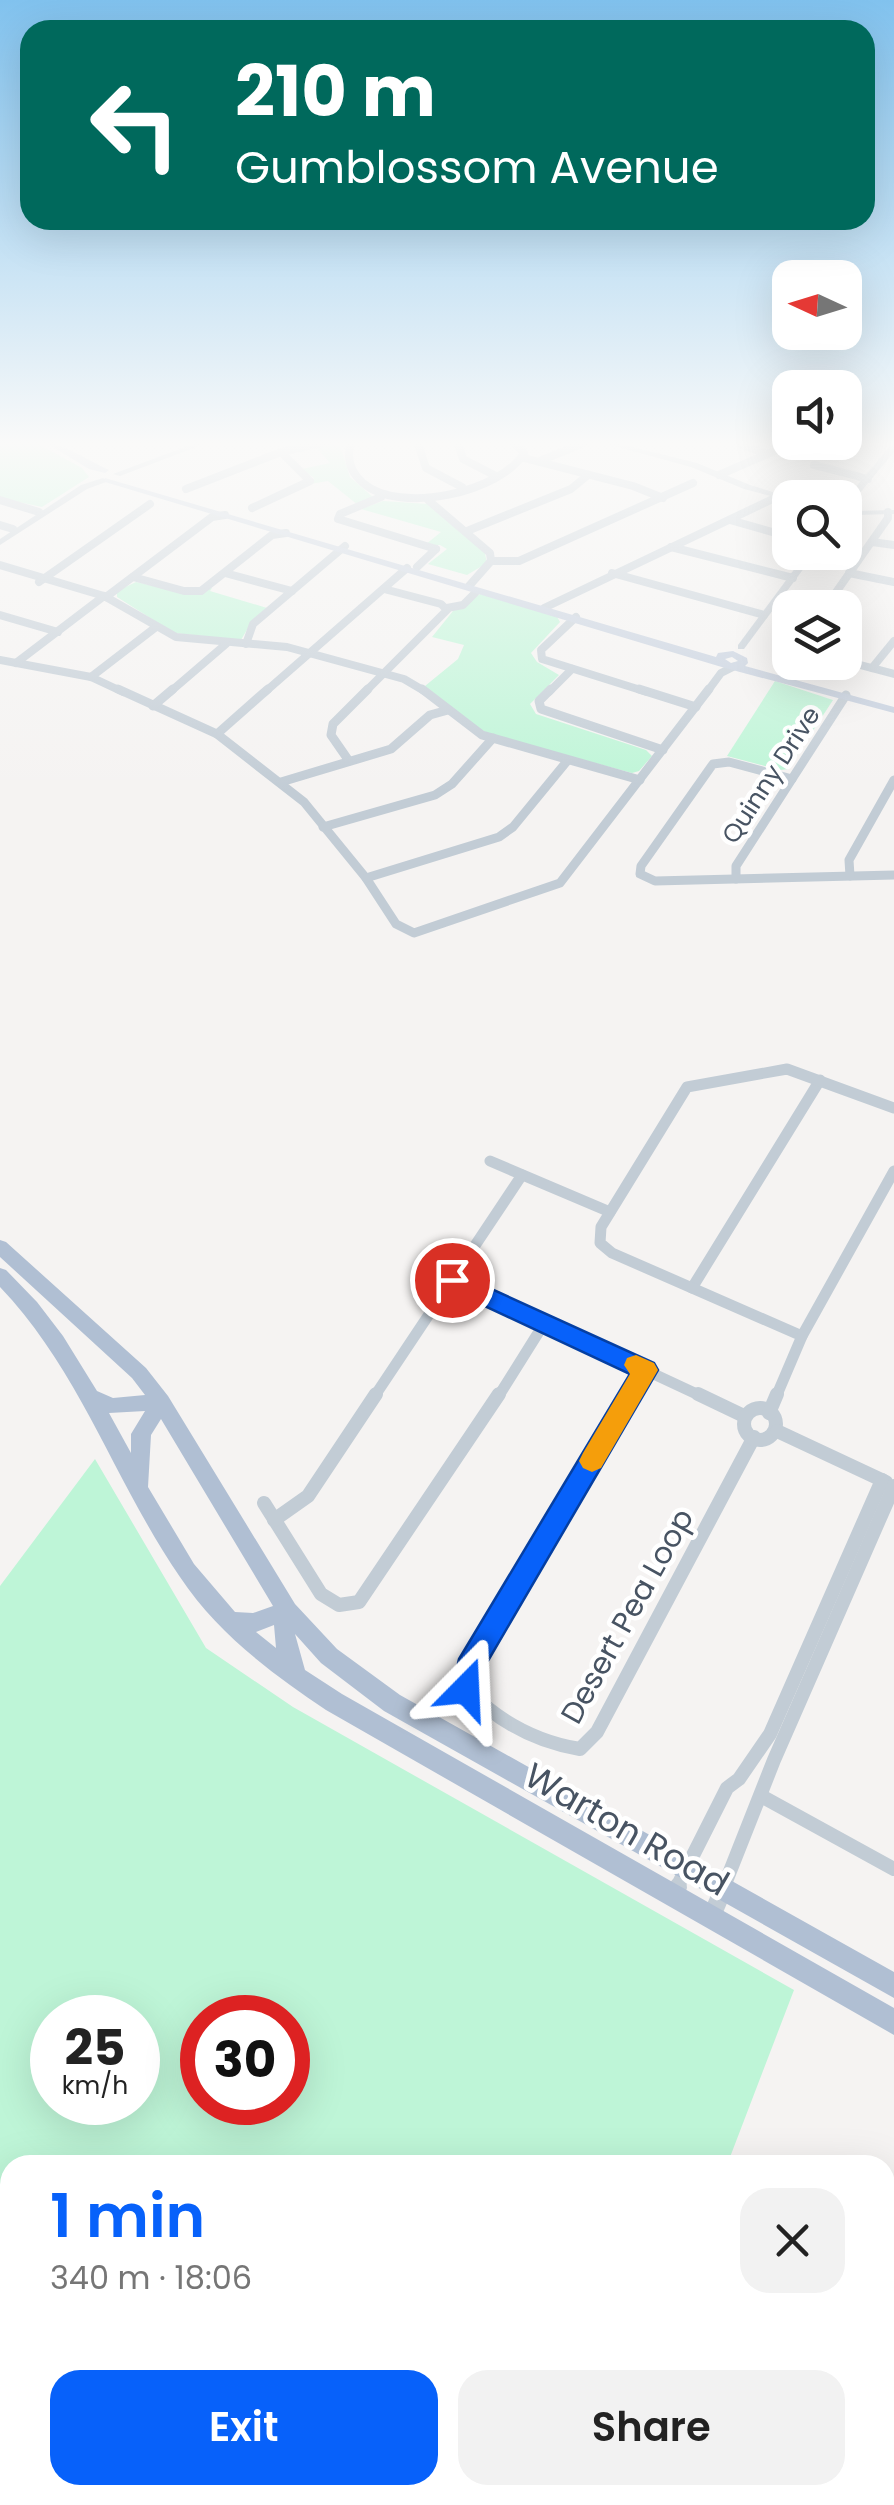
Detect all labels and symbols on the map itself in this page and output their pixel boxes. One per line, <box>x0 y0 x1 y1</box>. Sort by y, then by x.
north arrow <box>772 260 862 350</box>
street label: Quinny Drive <box>713 700 829 850</box>
pin <box>410 1238 495 1323</box>
street label: Desert Pea Loop <box>550 1501 704 1731</box>
position arrow <box>414 1637 518 1741</box>
street label: Warton Road <box>516 1751 738 1907</box>
speed limit sign: 30 <box>180 1995 310 2125</box>

